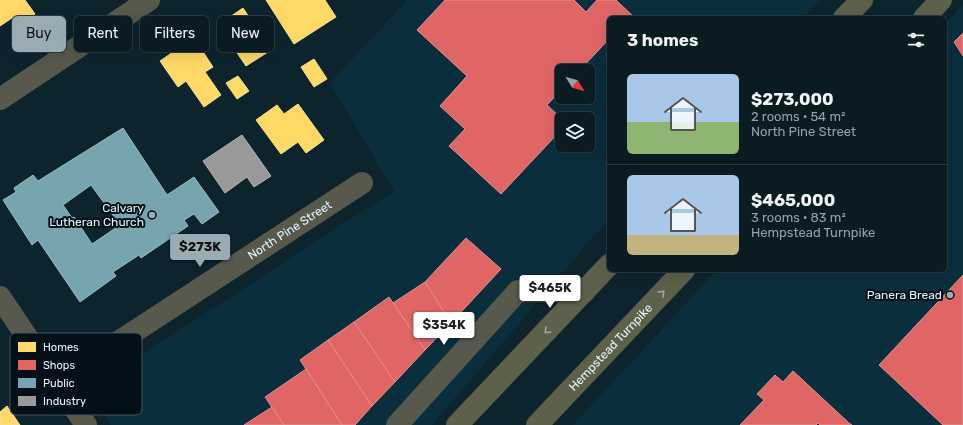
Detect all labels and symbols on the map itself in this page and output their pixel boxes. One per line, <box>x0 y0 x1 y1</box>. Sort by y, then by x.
north arrow <box>555 64 595 104</box>
street label: North Pine Street <box>245 198 335 262</box>
place label: Calvary Lutheran Church <box>49 201 144 229</box>
marker: Calvary Lutheran Church <box>147 210 157 220</box>
pin: $273K <box>172 234 228 268</box>
pin: $465K <box>522 275 578 309</box>
place label: Panera Bread <box>867 288 942 302</box>
one-way arrow <box>657 290 665 298</box>
marker: Panera Bread <box>945 290 955 300</box>
street label: Hempstead Turnpike <box>566 301 655 394</box>
pin: $354K <box>416 312 472 346</box>
one-way arrow <box>544 326 552 334</box>
legend <box>10 333 142 415</box>
text: Homes <box>43 341 79 354</box>
text: Shops <box>43 359 75 372</box>
text: Public <box>43 377 75 390</box>
text: Industry <box>43 395 86 408</box>

